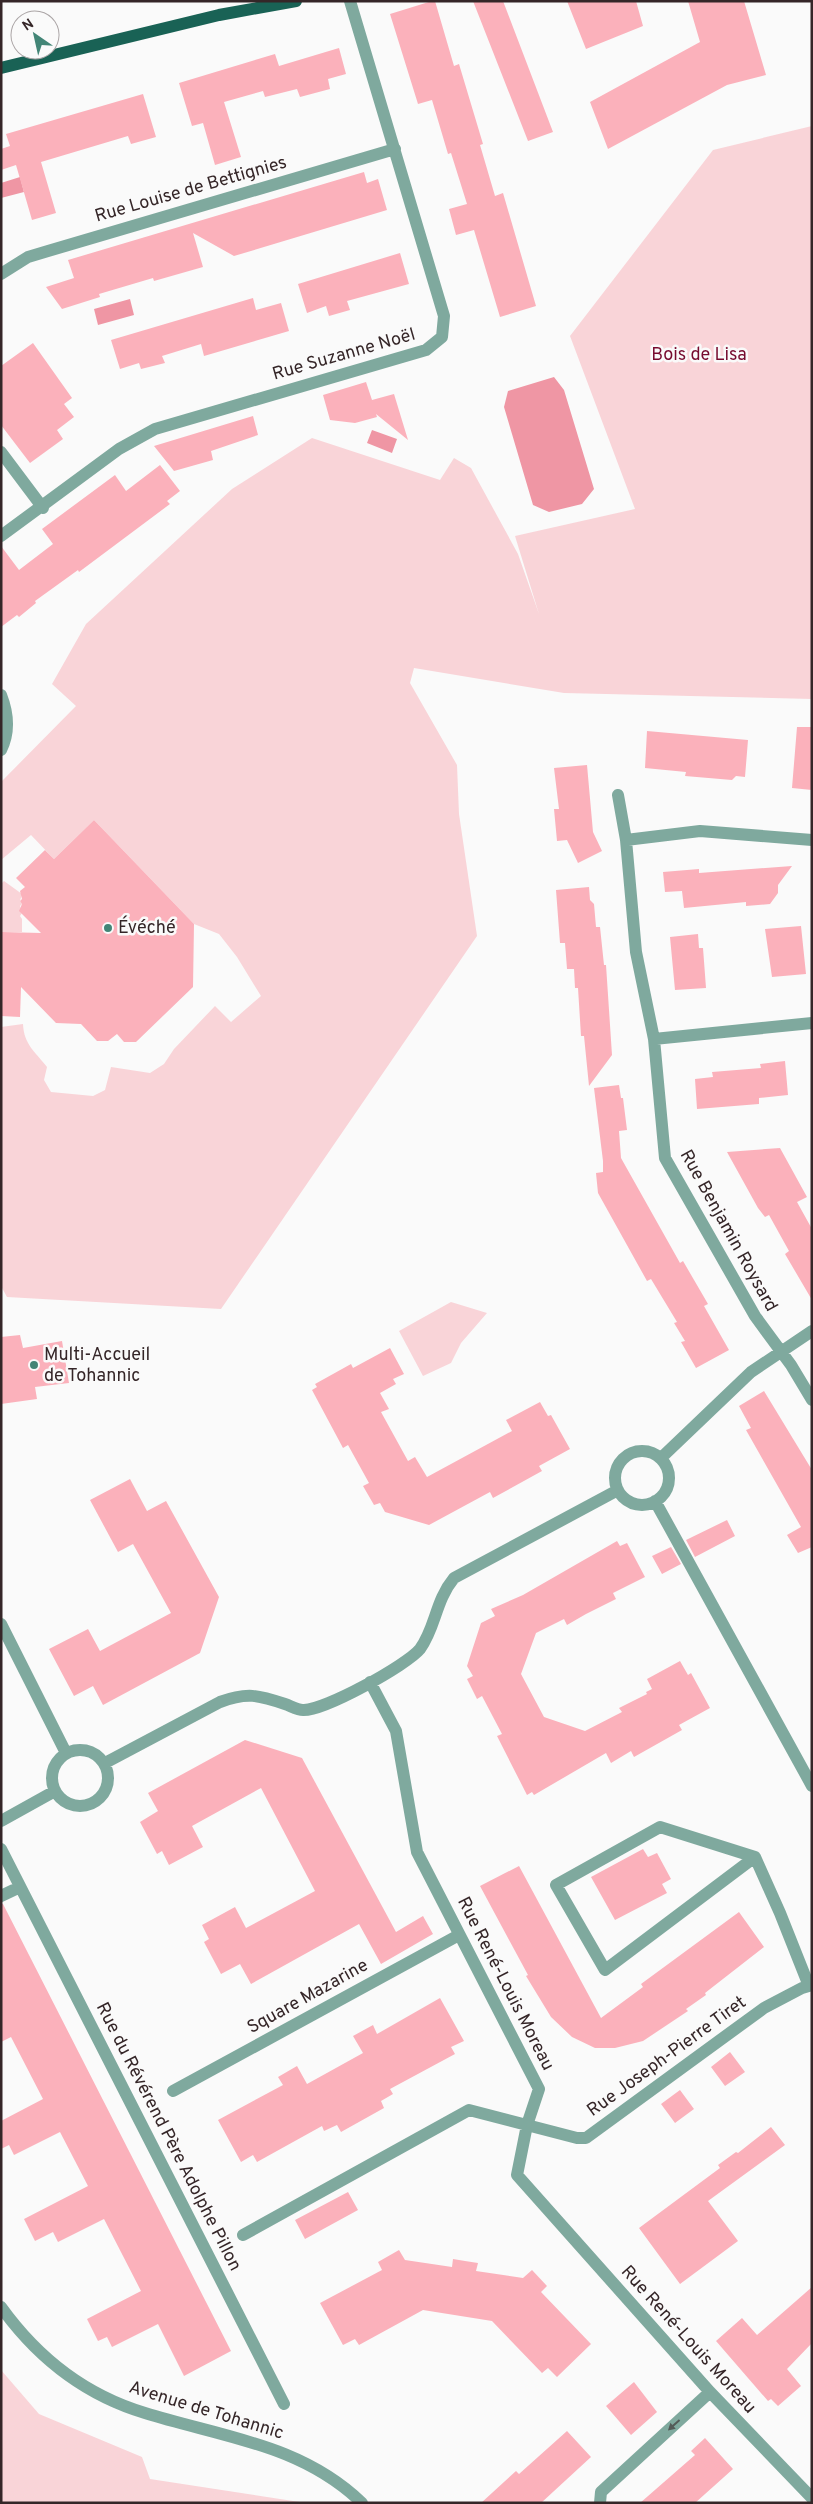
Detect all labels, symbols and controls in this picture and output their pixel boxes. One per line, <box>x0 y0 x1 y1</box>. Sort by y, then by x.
north arrow <box>10 10 60 60</box>
text: N <box>20 16 37 35</box>
street label: Rue Louise de Bettignies <box>92 152 290 228</box>
street label: Rue Suzanne Noël <box>270 324 418 386</box>
park label: Bois de Lisa <box>651 344 747 367</box>
place label: Évéché <box>118 915 176 940</box>
marker: Évéché <box>102 922 114 934</box>
street label: Rue Benjamin Roysard <box>674 1146 782 1316</box>
place label: Multi-Accueil de Tohannic <box>44 1344 150 1388</box>
marker: Multi-Accueil de Tohannic <box>28 1359 40 1371</box>
street label: Rue René-Louis Moreau <box>451 1893 559 2075</box>
street label: Square Mazarine <box>243 1954 373 2040</box>
street label: Rue Joseph-Pierre Tiret <box>583 1992 751 2122</box>
street label: Rue du Révérend Père Adolphe Pillon <box>90 1999 246 2275</box>
street label: Rue René-Louis Moreau <box>615 2261 761 2419</box>
street label: Avenue de Tohannic <box>126 2377 286 2445</box>
one-way arrow <box>669 2419 681 2431</box>

